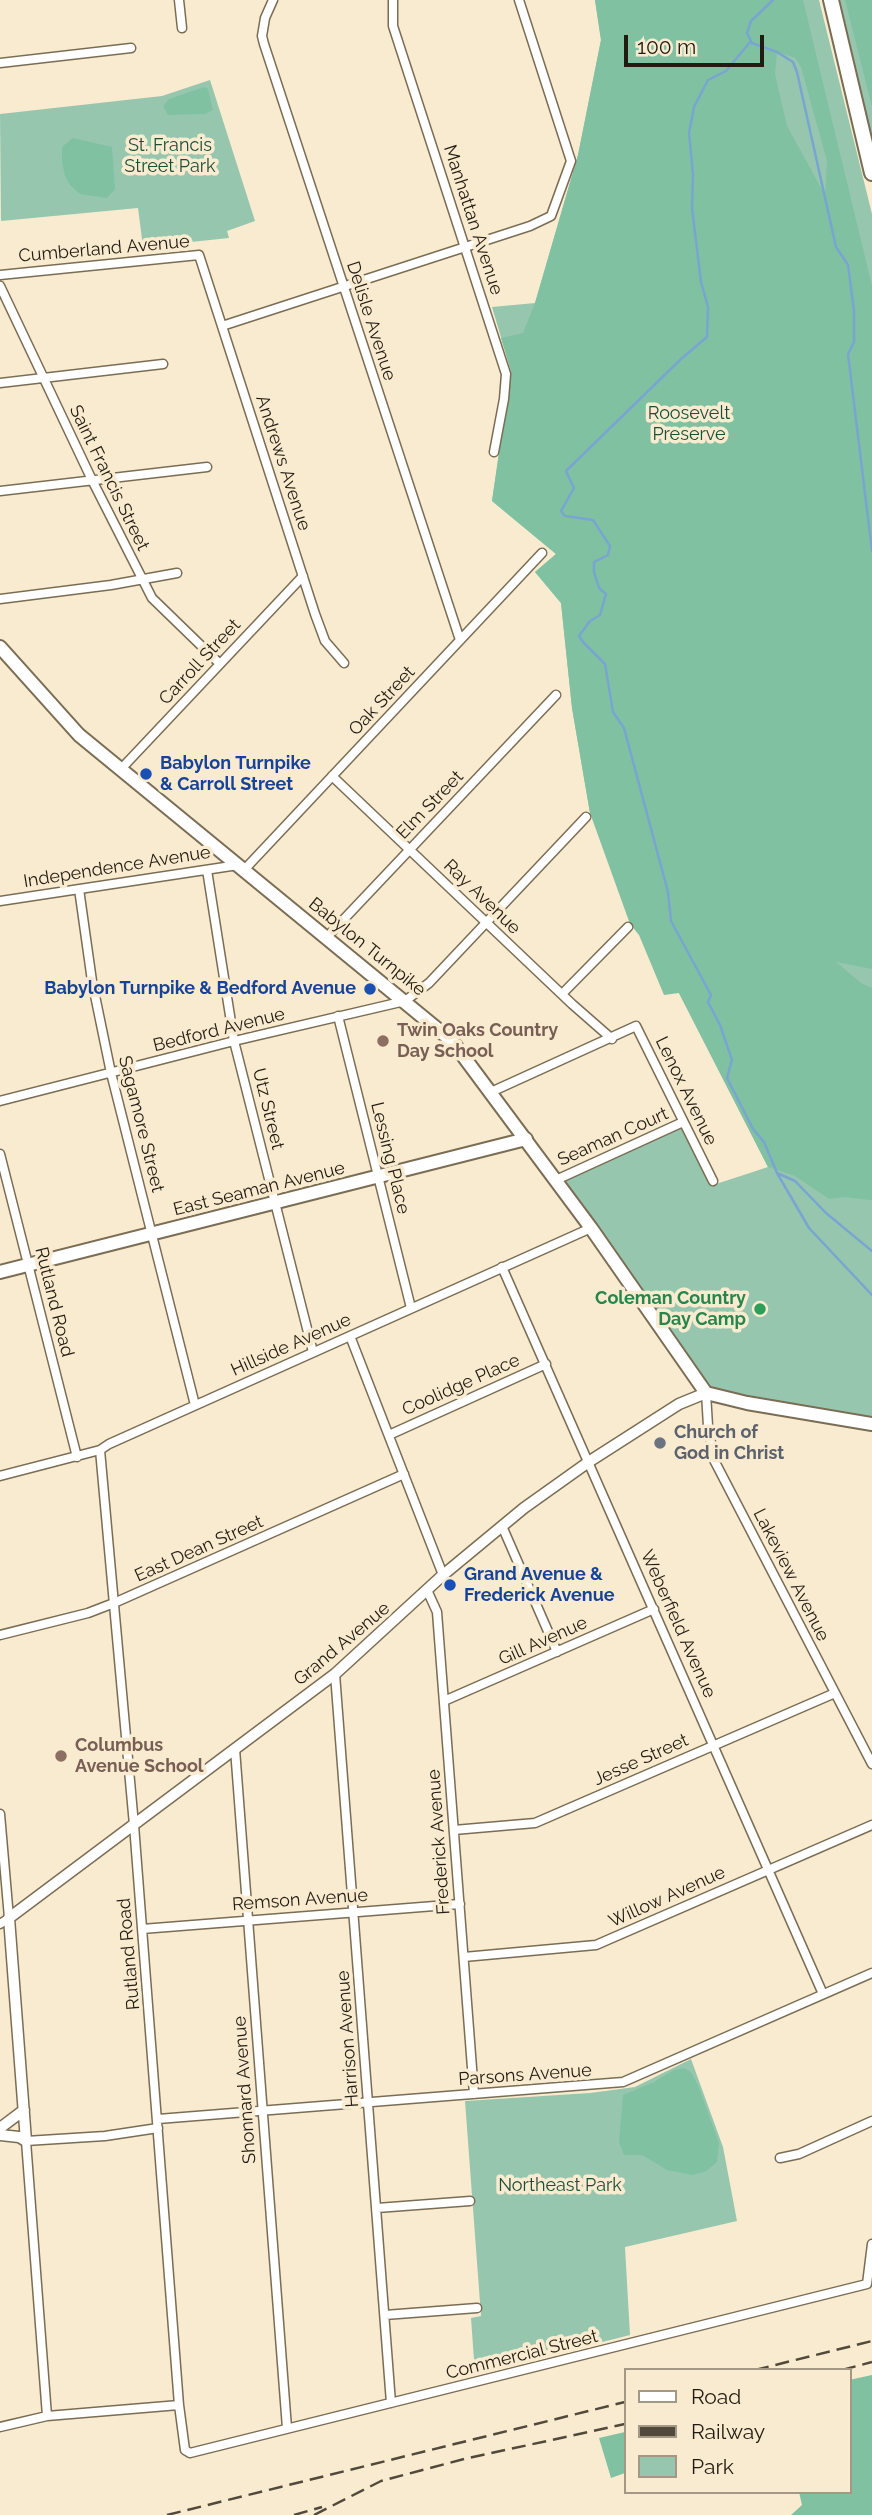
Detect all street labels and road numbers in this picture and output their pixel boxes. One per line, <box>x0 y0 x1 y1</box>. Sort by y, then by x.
street label: Manhattan Avenue <box>439 142 507 298</box>
street label: Cumberland Avenue <box>18 231 190 267</box>
street label: Delisle Avenue <box>342 259 400 383</box>
street label: Andrews Avenue <box>251 393 315 533</box>
street label: Saint Francis Street <box>64 402 154 554</box>
street label: Carroll Street <box>155 615 245 709</box>
street label: Oak Street <box>344 662 420 740</box>
street label: Elm Street <box>392 766 468 844</box>
street label: Independence Avenue <box>22 842 212 892</box>
street label: Ray Avenue <box>439 855 525 939</box>
street label: Babylon Turnpike <box>304 893 430 1001</box>
street label: Bedford Avenue <box>151 1003 287 1057</box>
street label: Lenox Avenue <box>650 1033 722 1149</box>
street label: Sagamore Street <box>114 1053 168 1195</box>
street label: Utz Street <box>247 1066 289 1152</box>
street label: Lessing Place <box>366 1100 414 1216</box>
street label: Seaman Court <box>554 1103 672 1171</box>
street label: East Seaman Avenue <box>171 1157 347 1221</box>
street label: Rutland Road <box>30 1245 78 1359</box>
street label: Hillside Avenue <box>228 1309 354 1381</box>
street label: Coolidge Place <box>399 1349 523 1421</box>
street label: Lakeview Avenue <box>748 1505 834 1645</box>
street label: East Dean Street <box>131 1511 267 1587</box>
street label: Weberfield Avenue <box>636 1547 720 1701</box>
street label: Grand Avenue <box>290 1598 394 1690</box>
street label: Gill Avenue <box>496 1612 590 1670</box>
street label: Jesse Street <box>590 1729 692 1791</box>
street label: Frederick Avenue <box>423 1769 455 1915</box>
street label: Willow Avenue <box>605 1862 729 1932</box>
street label: Remson Avenue <box>231 1884 369 1916</box>
street label: Rutland Road <box>113 1897 145 2011</box>
street label: Harrison Avenue <box>332 1970 364 2108</box>
street label: Shonnard Avenue <box>229 2015 261 2165</box>
street label: Parsons Avenue <box>458 2060 592 2090</box>
street label: Commercial Street <box>444 2326 600 2384</box>

